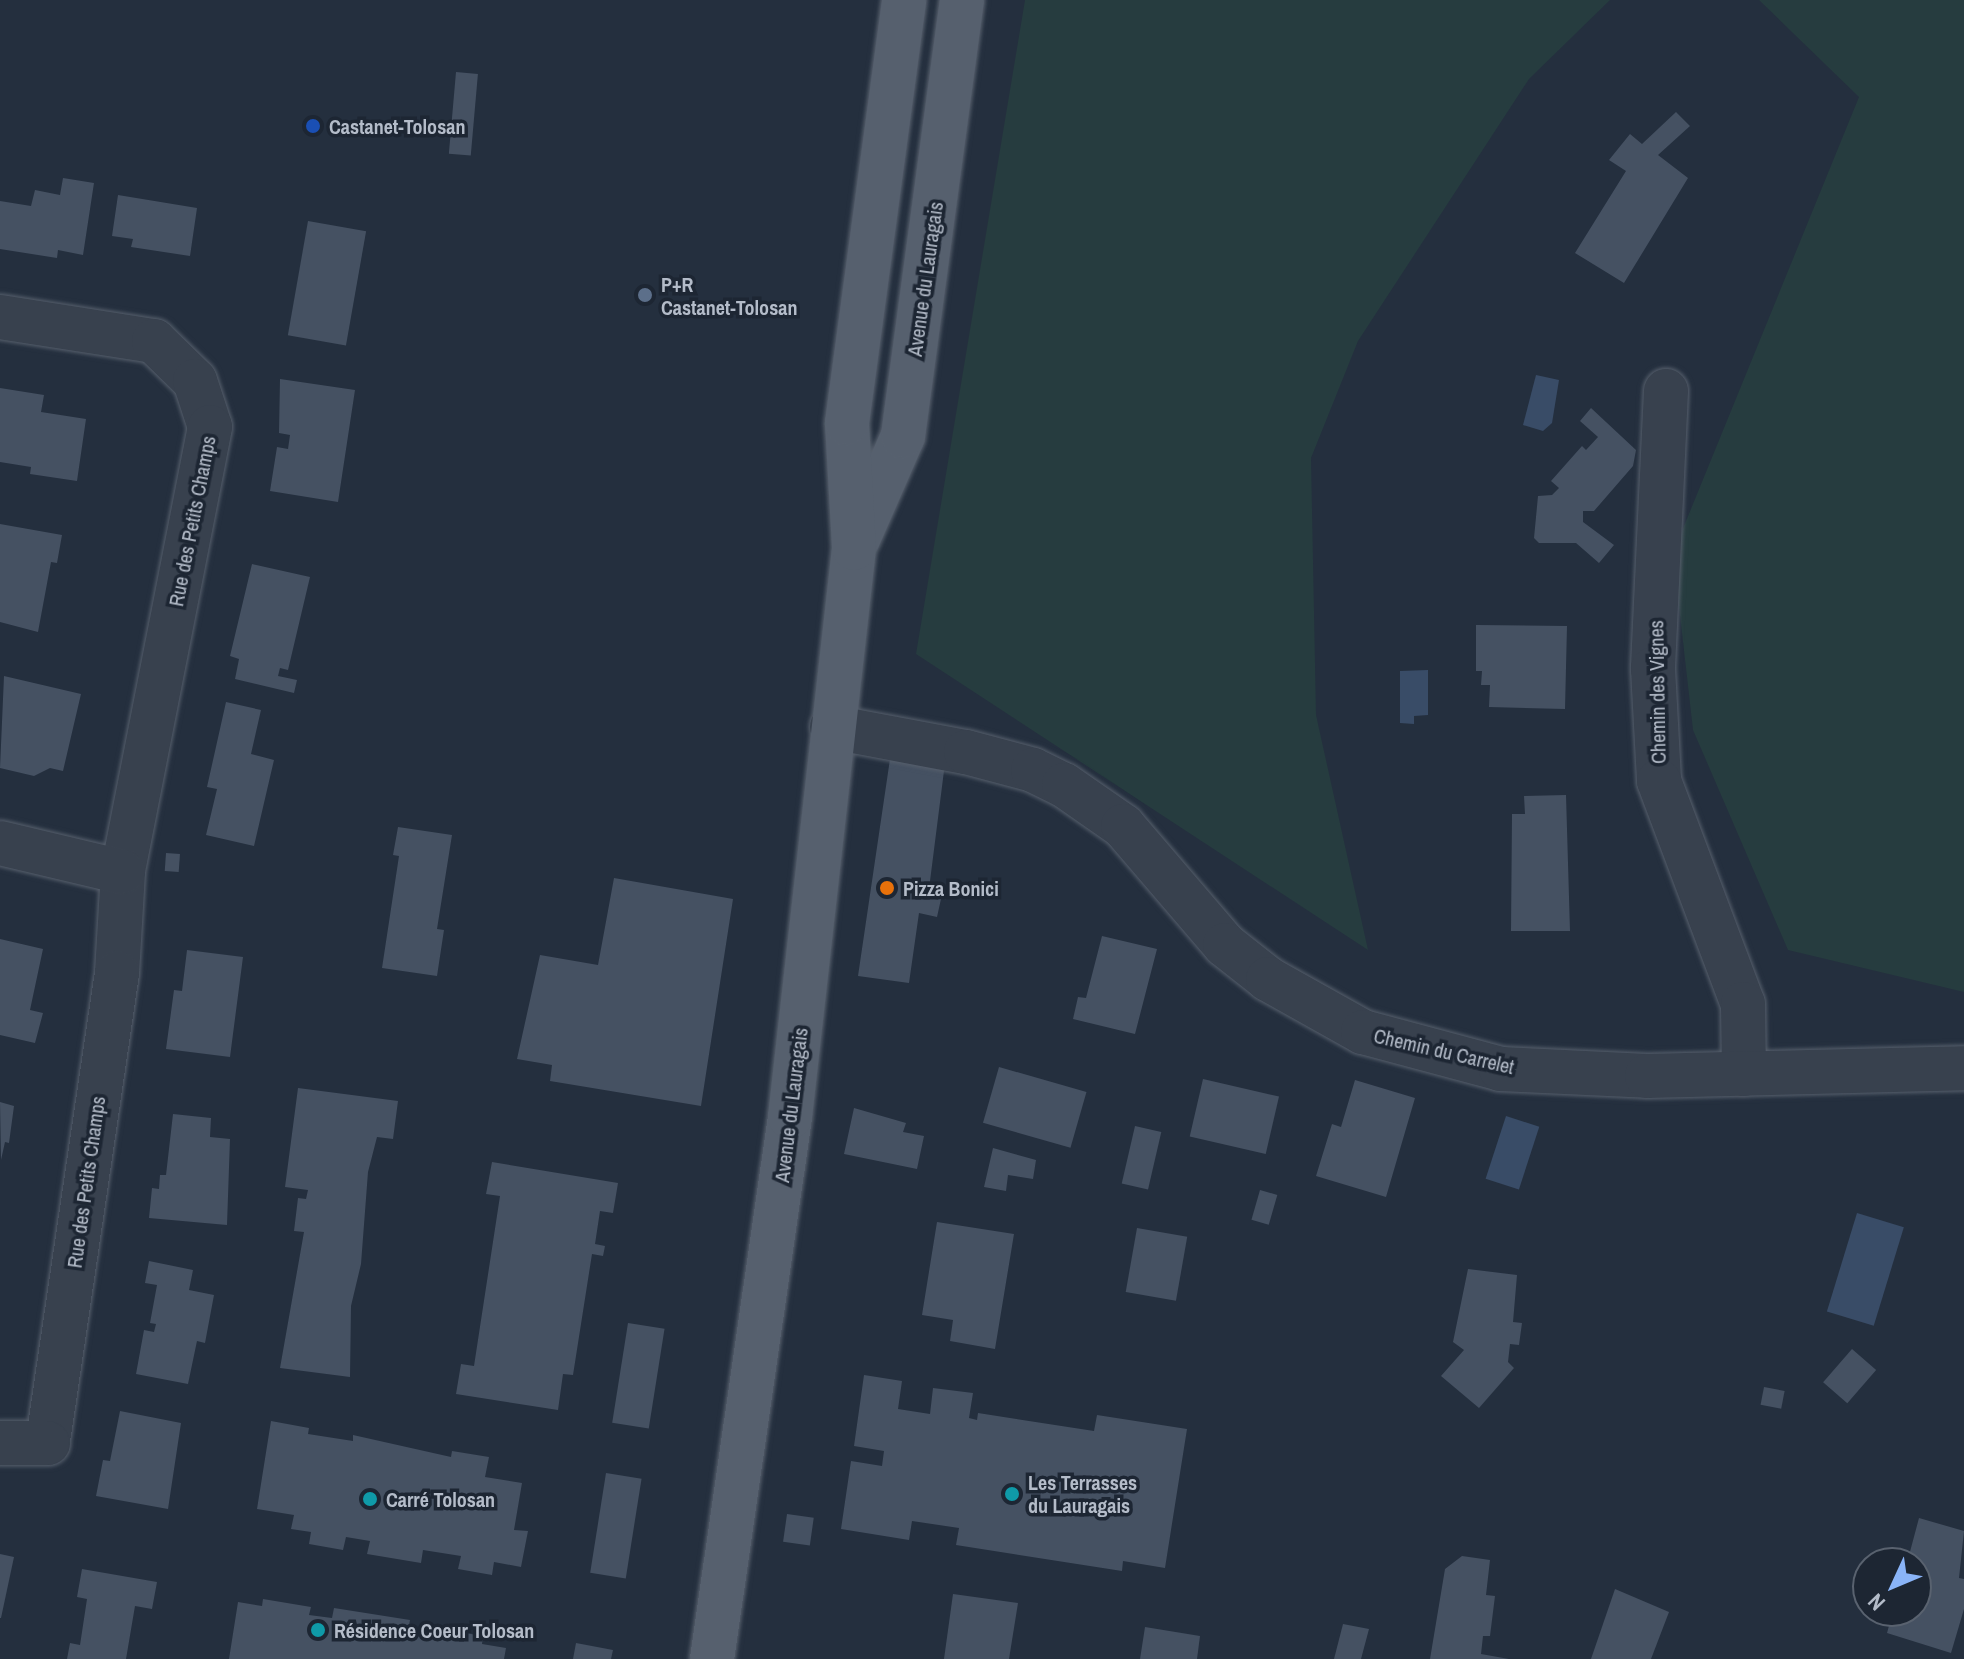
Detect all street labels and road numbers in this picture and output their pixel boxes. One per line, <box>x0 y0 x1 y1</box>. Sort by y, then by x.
street label: Avenue du Lauragais <box>902 200 948 358</box>
street label: Rue des Petits Champs <box>164 434 220 608</box>
street label: Chemin des Vignes <box>1644 620 1670 764</box>
street label: Chemin du Carrelet <box>1372 1023 1516 1079</box>
street label: Avenue du Lauragais <box>770 1026 812 1184</box>
street label: Rue des Petits Champs <box>62 1095 110 1269</box>

